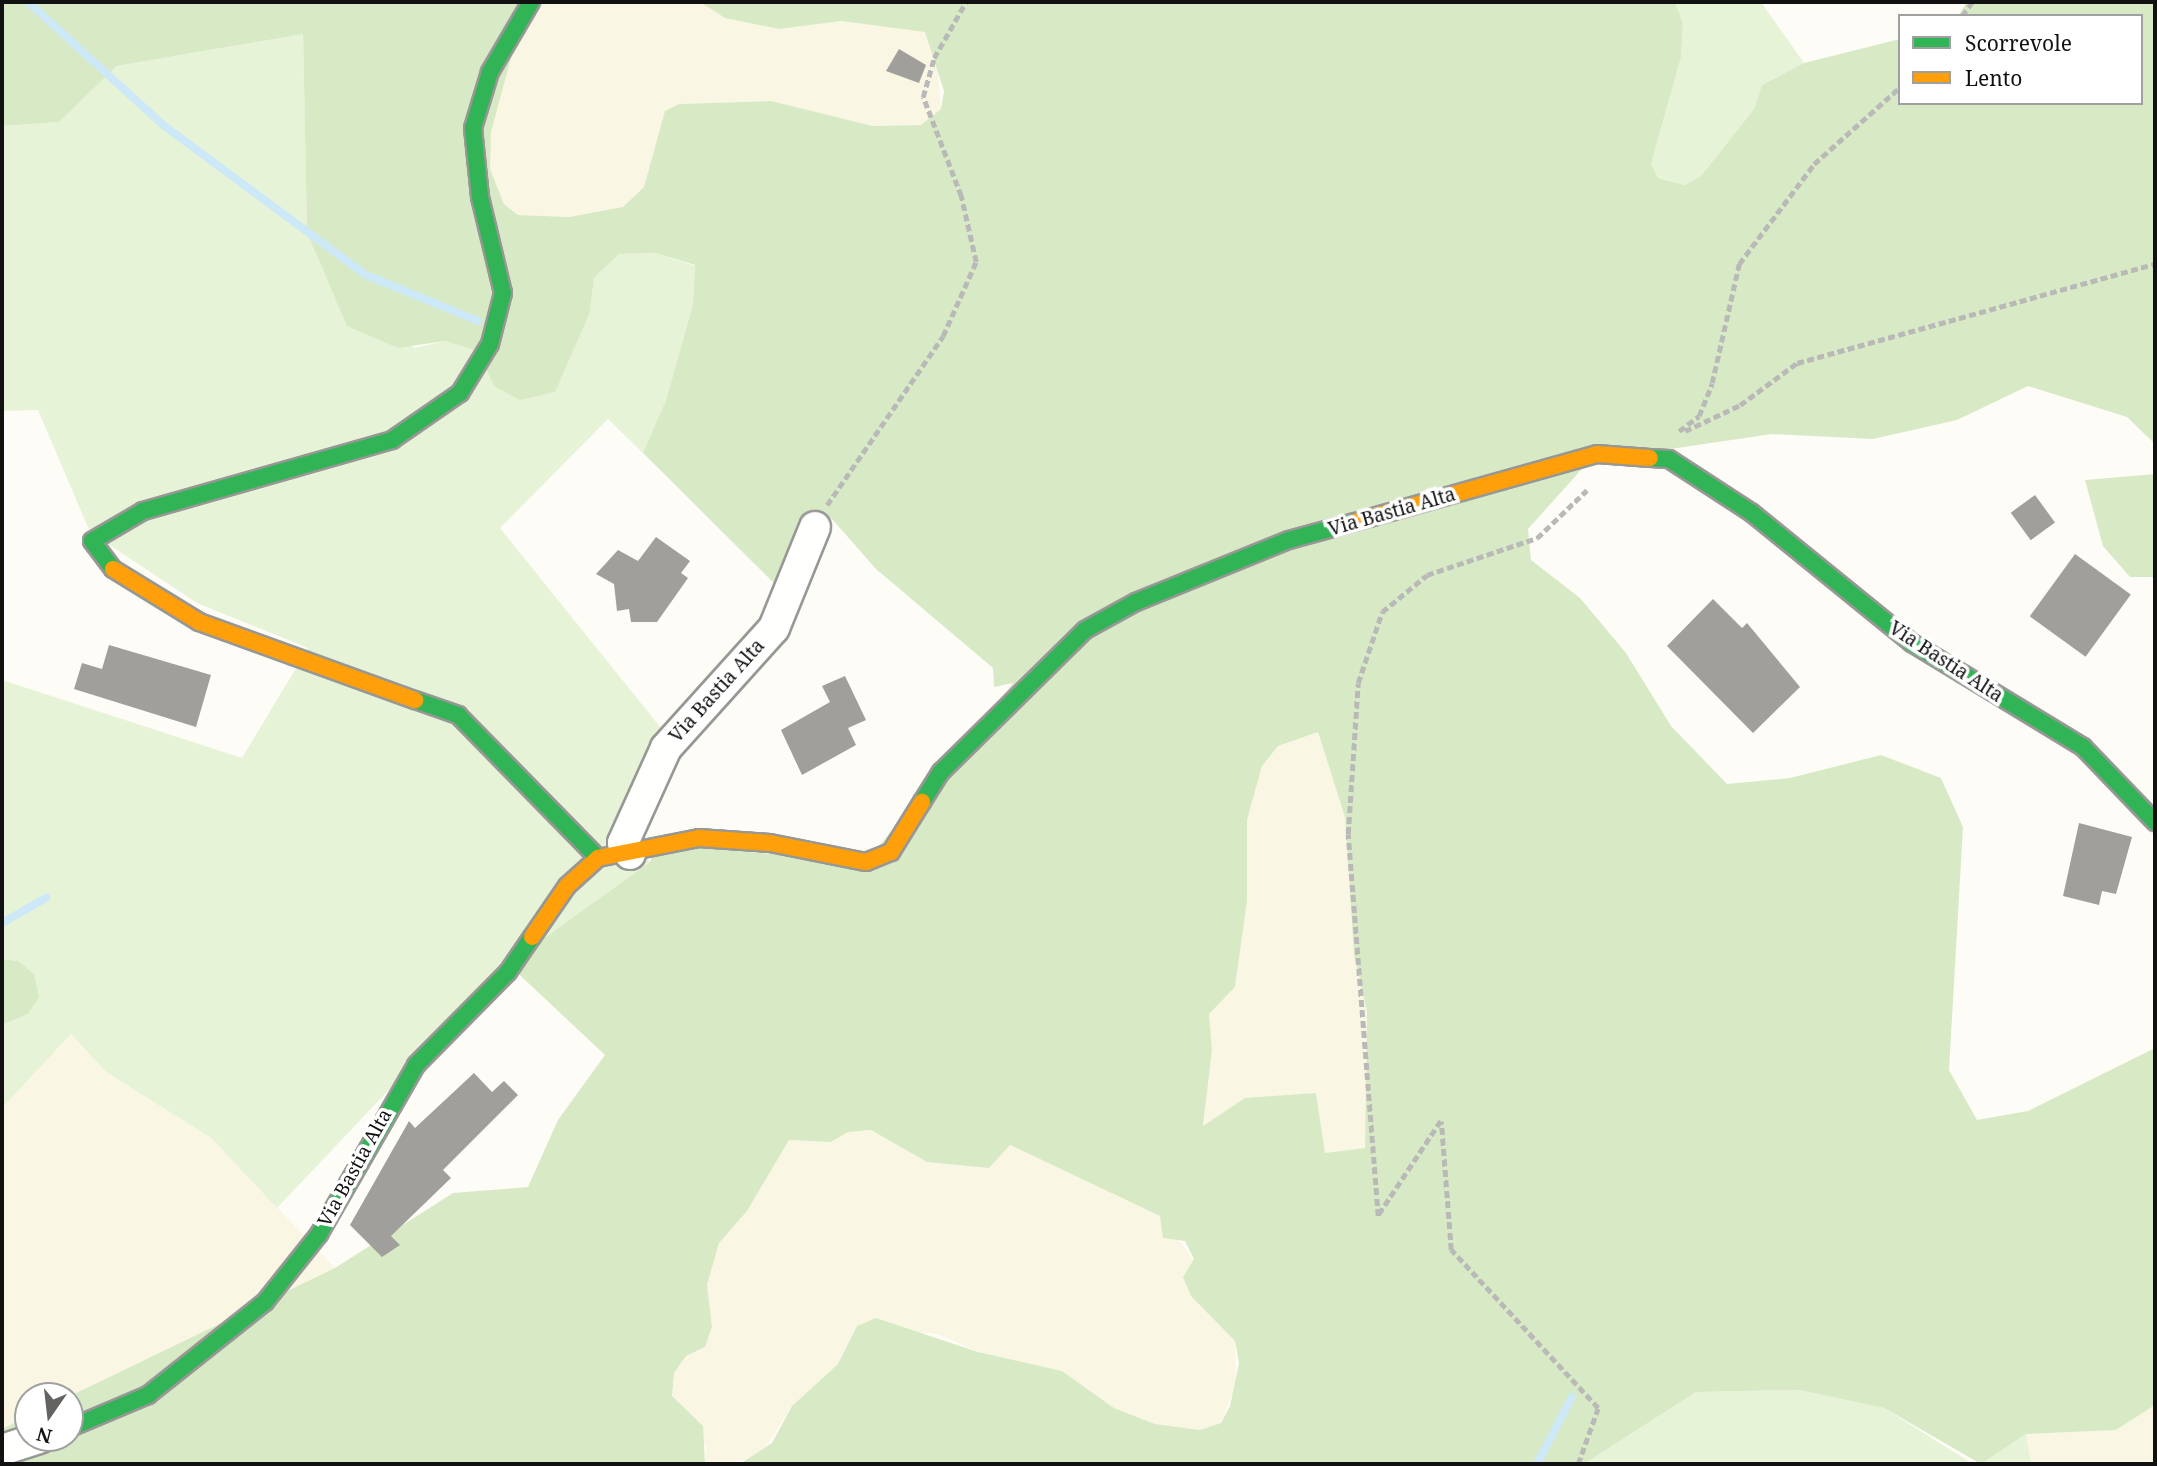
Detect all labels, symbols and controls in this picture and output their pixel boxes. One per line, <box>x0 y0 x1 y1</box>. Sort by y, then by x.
legend <box>1898 14 2143 105</box>
text: Scorrevole <box>1965 29 2072 57</box>
text: Lento <box>1965 64 2022 92</box>
street label: Via Bastia Alta <box>1326 483 1458 541</box>
street label: Via Bastia Alta <box>1885 617 2007 707</box>
street label: Via Bastia Alta <box>665 635 769 747</box>
street label: Via Bastia Alta <box>313 1105 397 1231</box>
north arrow <box>14 1382 84 1452</box>
text: N <box>34 1421 55 1450</box>

